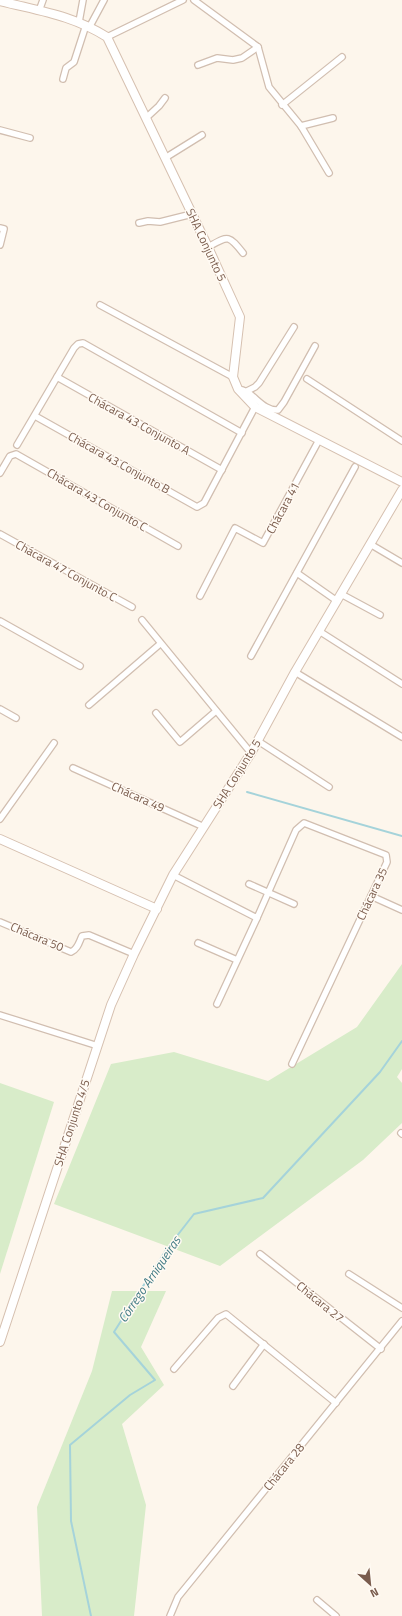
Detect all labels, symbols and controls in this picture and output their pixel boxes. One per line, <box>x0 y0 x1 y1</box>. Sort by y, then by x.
street label: SHA Conjunto 5 <box>181 205 232 285</box>
street label: Chácara 43 Conjunto A <box>85 388 194 460</box>
street label: Chácara 43 Conjunto B <box>65 427 174 499</box>
street label: Chácara 43 Conjunto C <box>43 463 152 536</box>
street label: Chácara 41 <box>261 478 304 537</box>
street label: Chácara 47 Conjunto C <box>12 535 121 607</box>
street label: SHA Conjunto 5 <box>208 735 266 812</box>
street label: Chácara 49 <box>109 776 168 817</box>
street label: Chácara 35 <box>351 864 392 923</box>
street label: Chácara 50 <box>7 917 67 956</box>
street label: SHA Conjunto 4/5 <box>48 1077 95 1169</box>
water label: Córrego Arniqueiras <box>113 1231 186 1326</box>
street label: Chácara 27 <box>292 1276 348 1327</box>
street label: Chácara 28 <box>258 1439 309 1495</box>
north arrow <box>350 1564 390 1604</box>
text: N <box>368 1584 382 1602</box>

